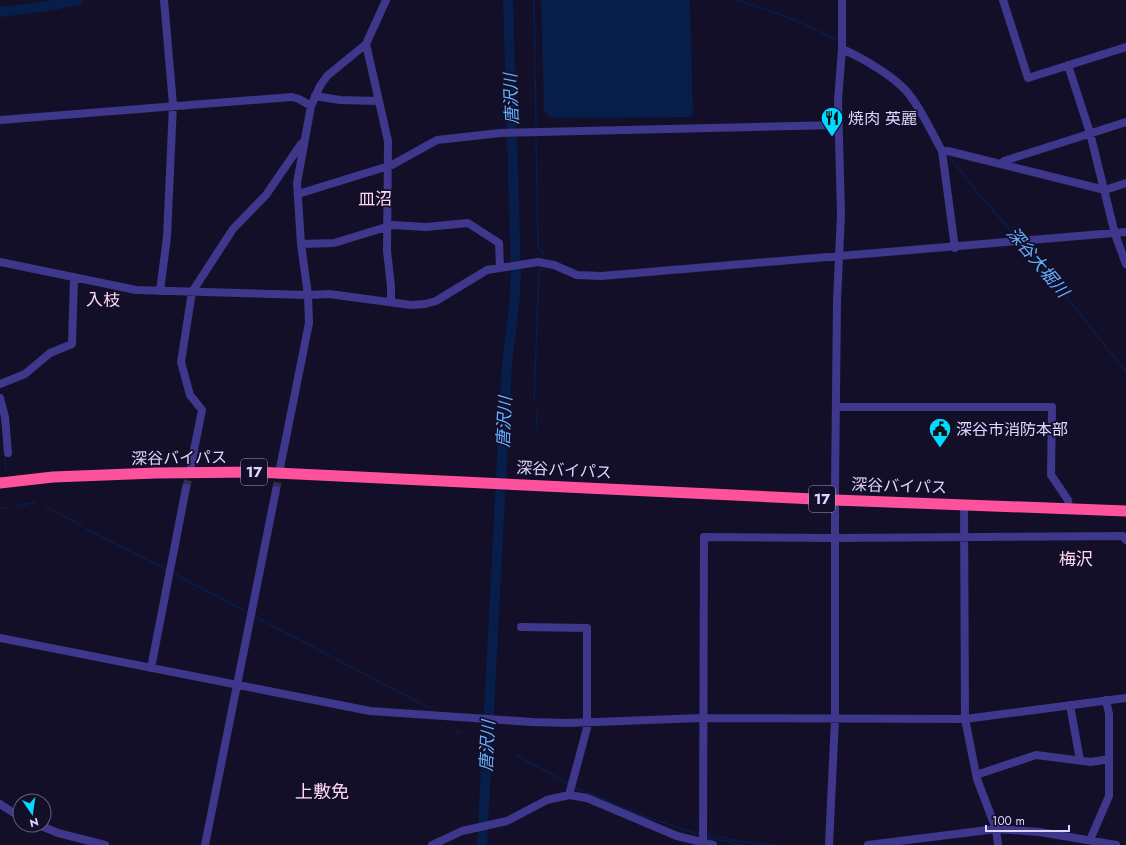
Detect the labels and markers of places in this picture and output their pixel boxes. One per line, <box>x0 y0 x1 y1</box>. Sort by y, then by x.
restaurant icon: 焼肉 英麗 <box>819 105 845 138</box>
place label: 焼肉 英麗 <box>848 107 917 130</box>
public building icon: 深谷市消防本部 <box>927 416 953 449</box>
place label: 深谷市消防本部 <box>956 418 1068 441</box>

